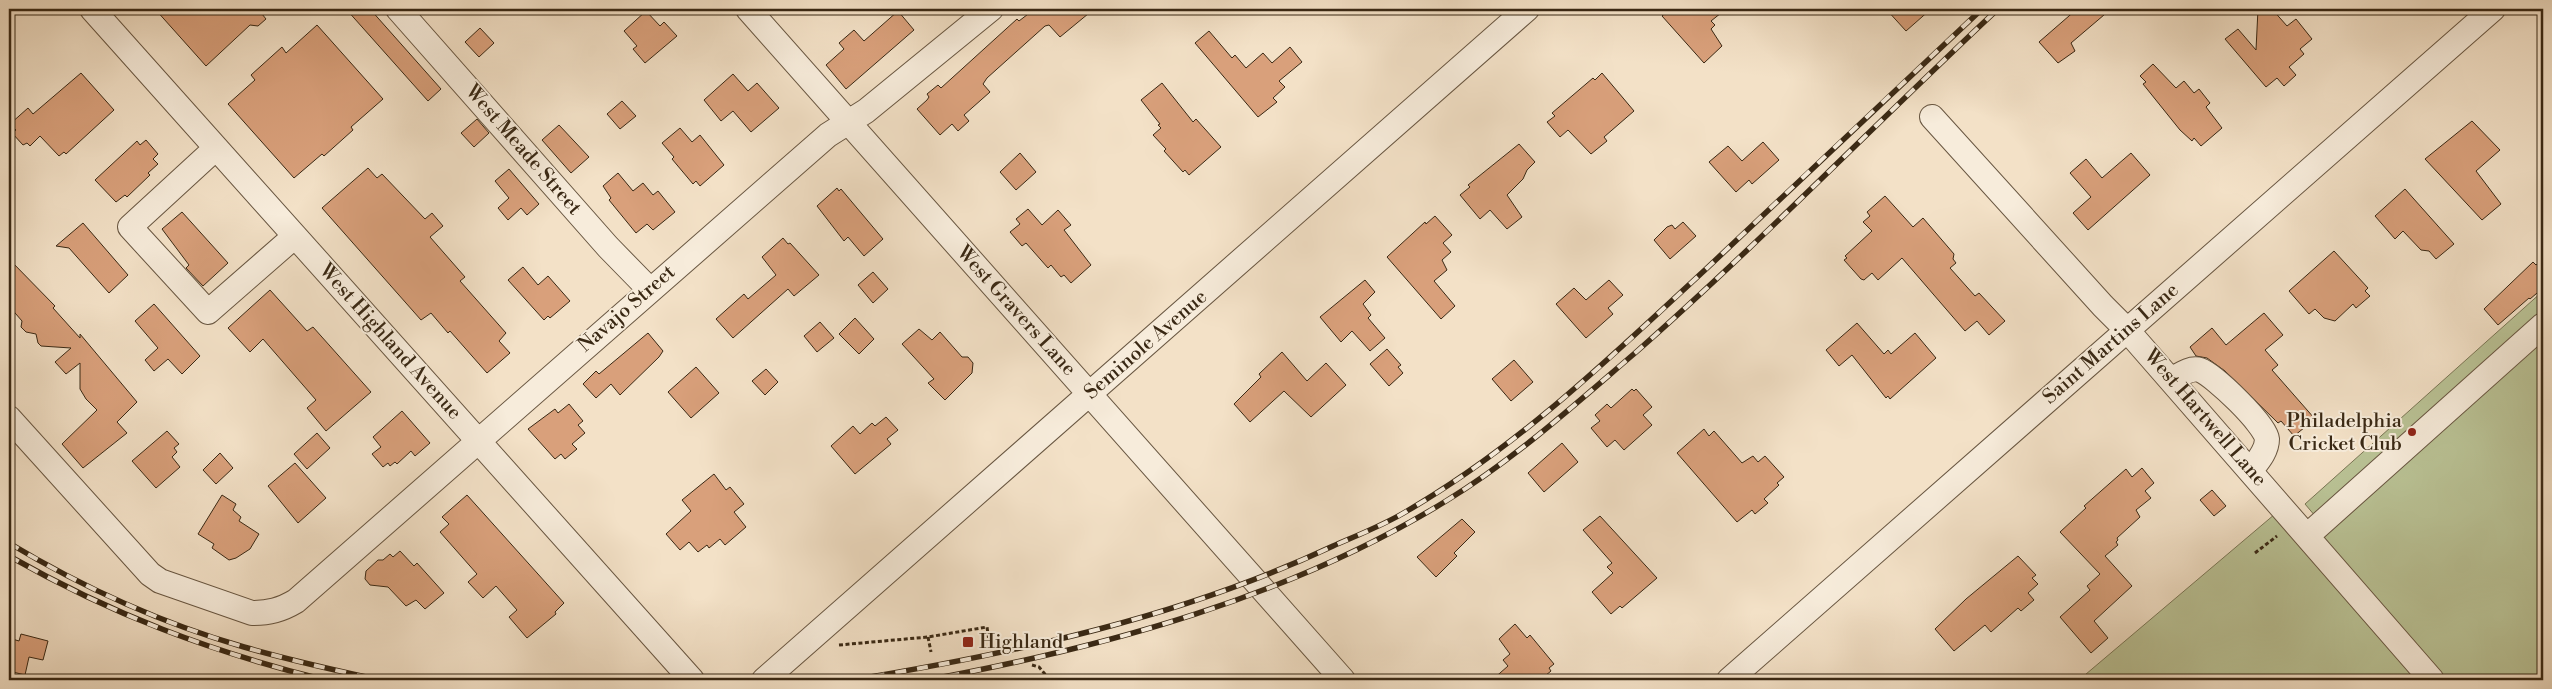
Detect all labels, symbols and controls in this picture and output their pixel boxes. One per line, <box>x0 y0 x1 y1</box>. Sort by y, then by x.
street label: West Meade Street <box>459 79 587 220</box>
street label: West Gravers Lane <box>950 240 1081 381</box>
street label: West Highland Avenue <box>313 258 467 425</box>
street label: Navajo Street <box>573 260 681 358</box>
street label: Saint Martins Lane <box>2038 278 2184 410</box>
street label: Seminole Avenue <box>1079 285 1213 405</box>
street label: West Hartwell Lane <box>2138 343 2272 492</box>
place label: Philadelphia Cricket Club <box>2286 409 2403 457</box>
marker: Philadelphia Cricket Club <box>2406 426 2418 438</box>
place label: Highland <box>979 630 1064 655</box>
marker: Highland <box>961 635 975 649</box>

